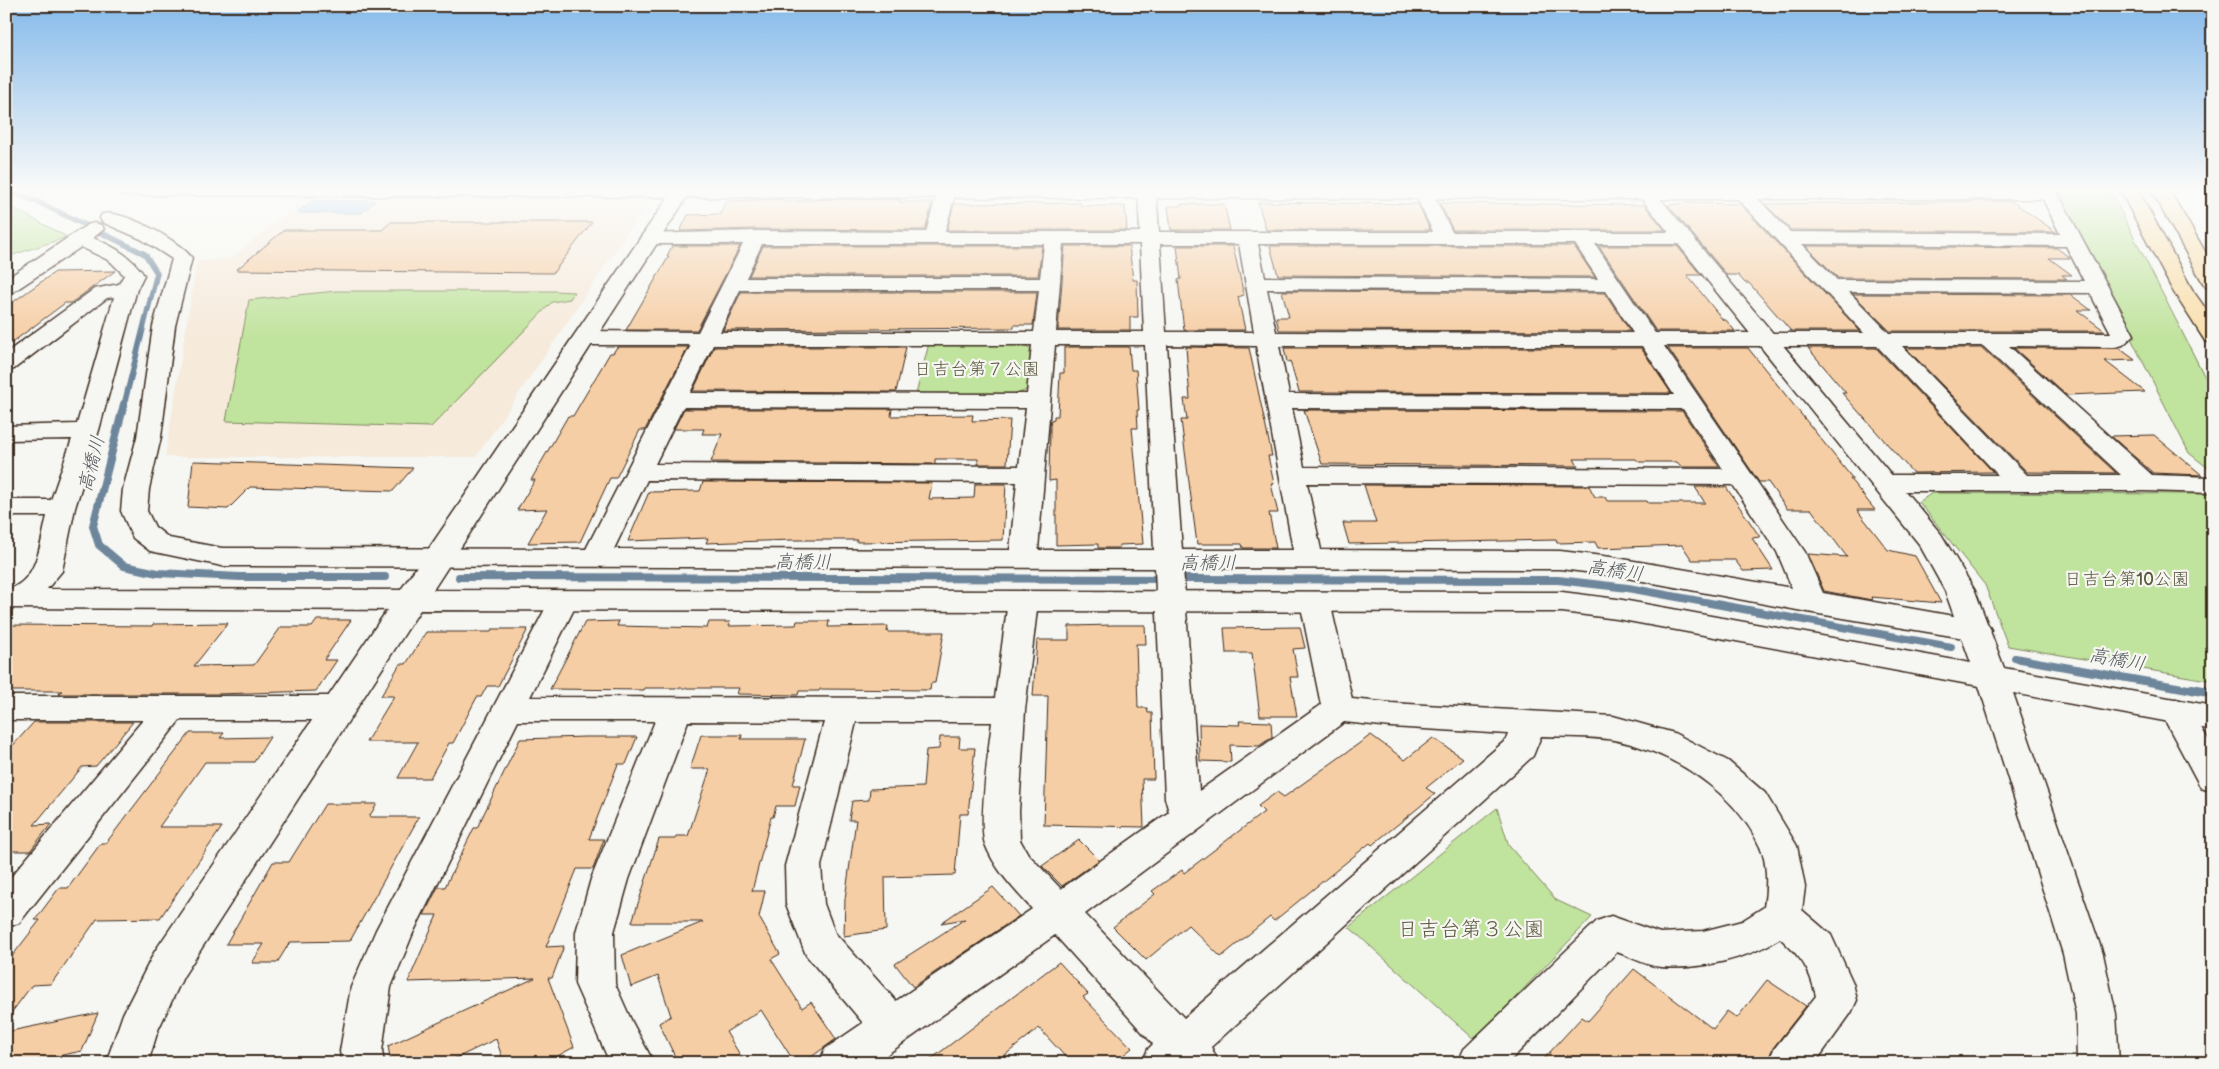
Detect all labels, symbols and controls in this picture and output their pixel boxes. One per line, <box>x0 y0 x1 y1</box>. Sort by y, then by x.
park label: 日吉台第７公園 <box>914 359 1040 380</box>
water label: 高橋川 <box>74 434 110 494</box>
water label: 高橋川 <box>774 551 832 574</box>
water label: 高橋川 <box>1179 552 1237 575</box>
water label: 高橋川 <box>1585 556 1645 586</box>
park label: 日吉台第10公園 <box>2064 569 2190 590</box>
water label: 高橋川 <box>2087 644 2147 676</box>
park label: 日吉台第３公園 <box>1398 917 1545 942</box>

